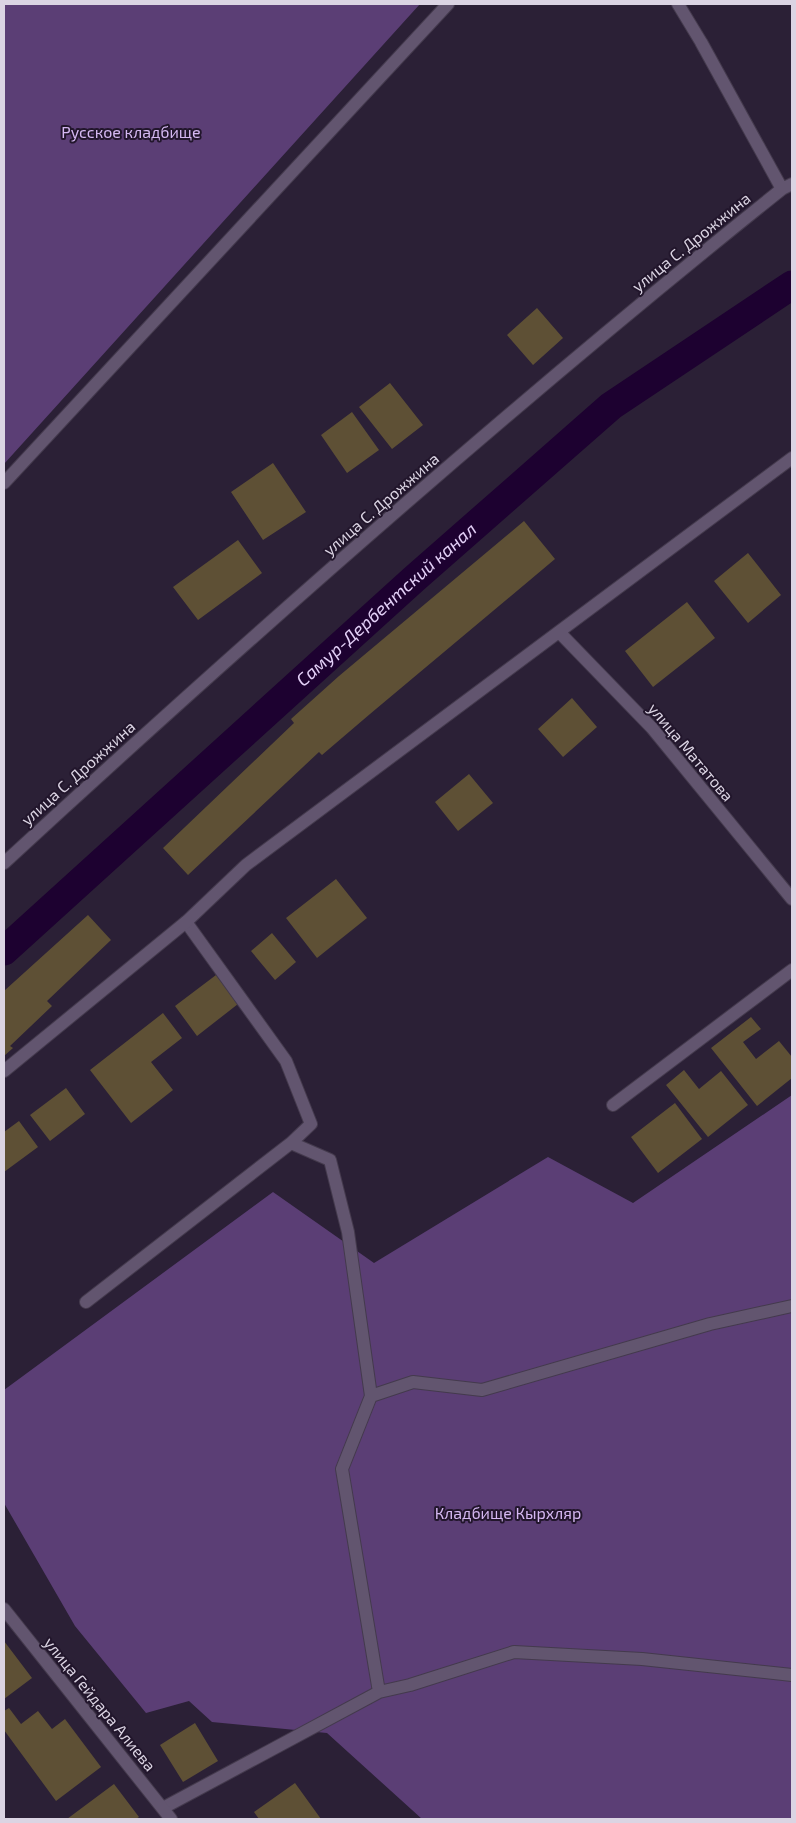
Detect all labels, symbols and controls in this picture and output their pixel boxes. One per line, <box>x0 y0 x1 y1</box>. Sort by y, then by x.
park label: Русское кладбище <box>61 122 201 142</box>
street label: улица С. Дрожжина <box>628 188 754 296</box>
street label: улица С. Дрожжина <box>319 448 443 560</box>
water label: Самур-Дербентский канал <box>291 517 480 690</box>
street label: улица Мататова <box>644 699 738 805</box>
street label: улица С. Дрожжина <box>17 716 139 830</box>
park label: Кладбище Кырхляр <box>435 1503 581 1522</box>
street label: улица Гейдара Алиева <box>40 1633 160 1775</box>

